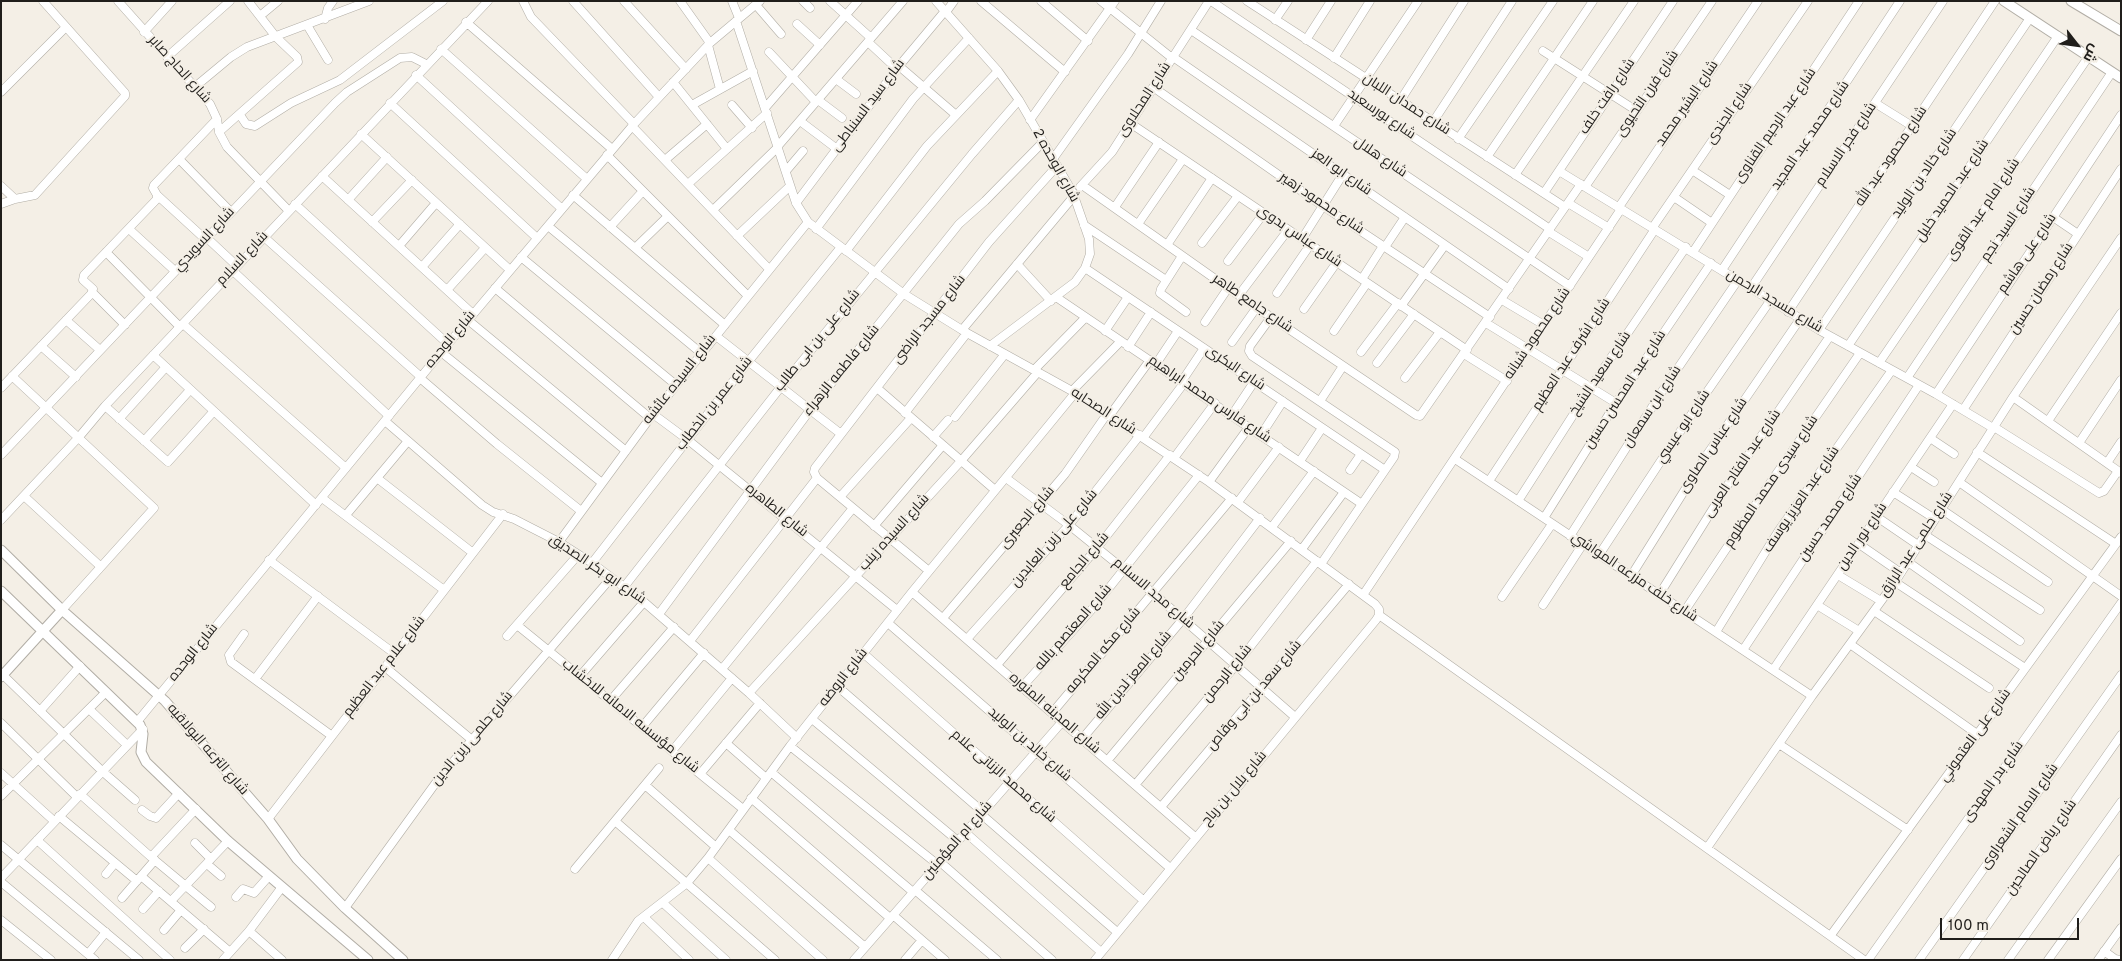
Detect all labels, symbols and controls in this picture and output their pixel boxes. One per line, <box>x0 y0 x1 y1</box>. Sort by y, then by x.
north arrow <box>2052 20 2102 70</box>
street label: شارع الحاج صابر <box>144 33 214 107</box>
text: ش <box>2079 41 2102 65</box>
street label: شارع فرن التحيوى <box>1613 48 1683 140</box>
street label: شارع سيد السنباطى <box>829 56 909 156</box>
street label: شارع رافت خلف <box>1576 56 1640 138</box>
street label: شارع البشير محمد <box>1653 58 1723 150</box>
street label: شارع المحلاوى <box>1115 60 1175 140</box>
street label: شارع عبد الرحيم القناوى <box>1731 65 1821 187</box>
street label: شارع حمدان اللبان <box>1359 70 1453 140</box>
street label: شارع محمد عبد المجيد <box>1768 78 1854 194</box>
street label: شارع الجندى <box>1703 80 1757 148</box>
street label: شارع بورسعيد <box>1344 86 1418 144</box>
street label: شارع فجر الاسلام <box>1813 100 1881 190</box>
street label: شارع محمود عبد الله <box>1852 104 1932 210</box>
street label: شارع الوحده 2 <box>1028 126 1082 206</box>
street label: شارع خالد بن الوليد <box>1889 126 1961 222</box>
street label: شارع هلال <box>1350 134 1410 182</box>
street label: شارع عبد الحميد خليل <box>1912 137 1994 245</box>
street label: شارع ابو العز <box>1308 146 1374 200</box>
street label: شارع امام عبد القوى <box>1944 156 2024 264</box>
street label: شارع محمود زهير <box>1275 169 1367 239</box>
street label: شارع السيد نجم <box>1978 185 2040 265</box>
street label: شارع عباس بدوى <box>1253 202 1345 272</box>
street label: شارع السويدي <box>171 204 239 276</box>
street label: شارع على هاشم <box>1995 211 2061 297</box>
street label: شارع السلام <box>214 228 272 290</box>
street label: شارع رمضان حسين <box>2006 240 2078 338</box>
street label: شارع مسجد الرحمن <box>1723 267 1825 337</box>
street label: شارع جامع طاهر <box>1209 271 1295 337</box>
street label: شارع مسجد الراضى <box>890 272 970 368</box>
street label: شارع محمود شبانه <box>1501 285 1575 383</box>
street label: شارع على بن ابى طالب <box>772 287 864 395</box>
street label: شارع اشرف عبد العظيم <box>1529 295 1615 415</box>
street label: شارع الوحده <box>422 308 480 372</box>
street label: شارع فاطمه الزهراء <box>800 322 884 420</box>
street label: شارع عبد المحسن حسين <box>1581 328 1671 452</box>
street label: شارع سعيد الشيخ <box>1567 329 1635 419</box>
street label: شارع السيده عائشه <box>640 332 720 428</box>
street label: شارع البكرى <box>1202 343 1268 395</box>
street label: شارع فارس محمد ابراهيم <box>1144 353 1274 447</box>
street label: شارع عمر بن الخطاب <box>673 354 757 454</box>
street label: شارع ابن سمعان <box>1620 363 1686 451</box>
street label: شارع الصحابه <box>1067 385 1139 439</box>
street label: شارع ابو عيسي <box>1653 387 1715 467</box>
street label: شارع عباس الصاوى <box>1676 395 1752 497</box>
street label: شارع عبد الفتاح العربى <box>1701 407 1785 521</box>
street label: شارع سيدى محمد المظلوم <box>1721 413 1823 551</box>
street label: شارع عبد العزيز يوسف <box>1760 444 1844 556</box>
street label: شارع محمد حسين <box>1796 471 1866 565</box>
street label: شارع الطاهره <box>741 481 811 541</box>
street label: شارع الجعبرى <box>997 483 1059 553</box>
street label: شارع على زين العابدين <box>1008 487 1102 591</box>
street label: شارع حلمى عبد الرازق <box>1877 489 1957 601</box>
street label: شارع السيده زينب <box>856 491 934 575</box>
street label: شارع نور الدين <box>1834 500 1892 574</box>
street label: شارع الجامع <box>1057 529 1113 593</box>
street label: شارع خلف مزرعه المواشي <box>1568 529 1700 627</box>
street label: شارع ابو بكر الصديق <box>545 531 649 609</box>
street label: شارع مجد الاسلام <box>1109 555 1197 633</box>
street label: شارع المعتصم بالله <box>1032 581 1116 675</box>
street label: شارع مكه المكرمه <box>1063 604 1145 698</box>
street label: شارع علام عبد العظيم <box>340 613 430 721</box>
street label: شارع الحرمين <box>1169 617 1229 685</box>
street label: شارع الوحده <box>166 621 222 685</box>
street label: شارع المعز لدين الله <box>1092 628 1176 724</box>
street label: شارع سعد بن ابى وقاص <box>1204 638 1306 754</box>
street label: شارع الرحمن <box>1200 642 1256 706</box>
street label: شارع الروضه <box>816 645 872 711</box>
street label: شارع مؤسسه الامانه للاخشاب <box>558 656 702 778</box>
street label: شارع المدينه المنوره <box>1005 670 1103 758</box>
street label: شارع على العتموني <box>1937 686 2015 786</box>
street label: شارع حلمى زين الدين <box>429 688 517 790</box>
street label: شارع الترعه البولاقيه <box>163 701 251 799</box>
street label: شارع خالد بن الوليد <box>984 704 1074 786</box>
street label: شارع محمد الزناتى علام <box>947 727 1059 827</box>
street label: شارع بدر المهدى <box>1960 738 2028 826</box>
street label: شارع بلال بن رباح <box>1199 748 1271 830</box>
street label: شارع الامام الشعراوى <box>1977 761 2063 873</box>
street label: شارع رياض الصالحين <box>2003 797 2081 899</box>
street label: شارع ام المؤمنين <box>919 798 997 884</box>
scale bar <box>1942 908 2081 940</box>
text: 100 m <box>1948 917 1989 936</box>

